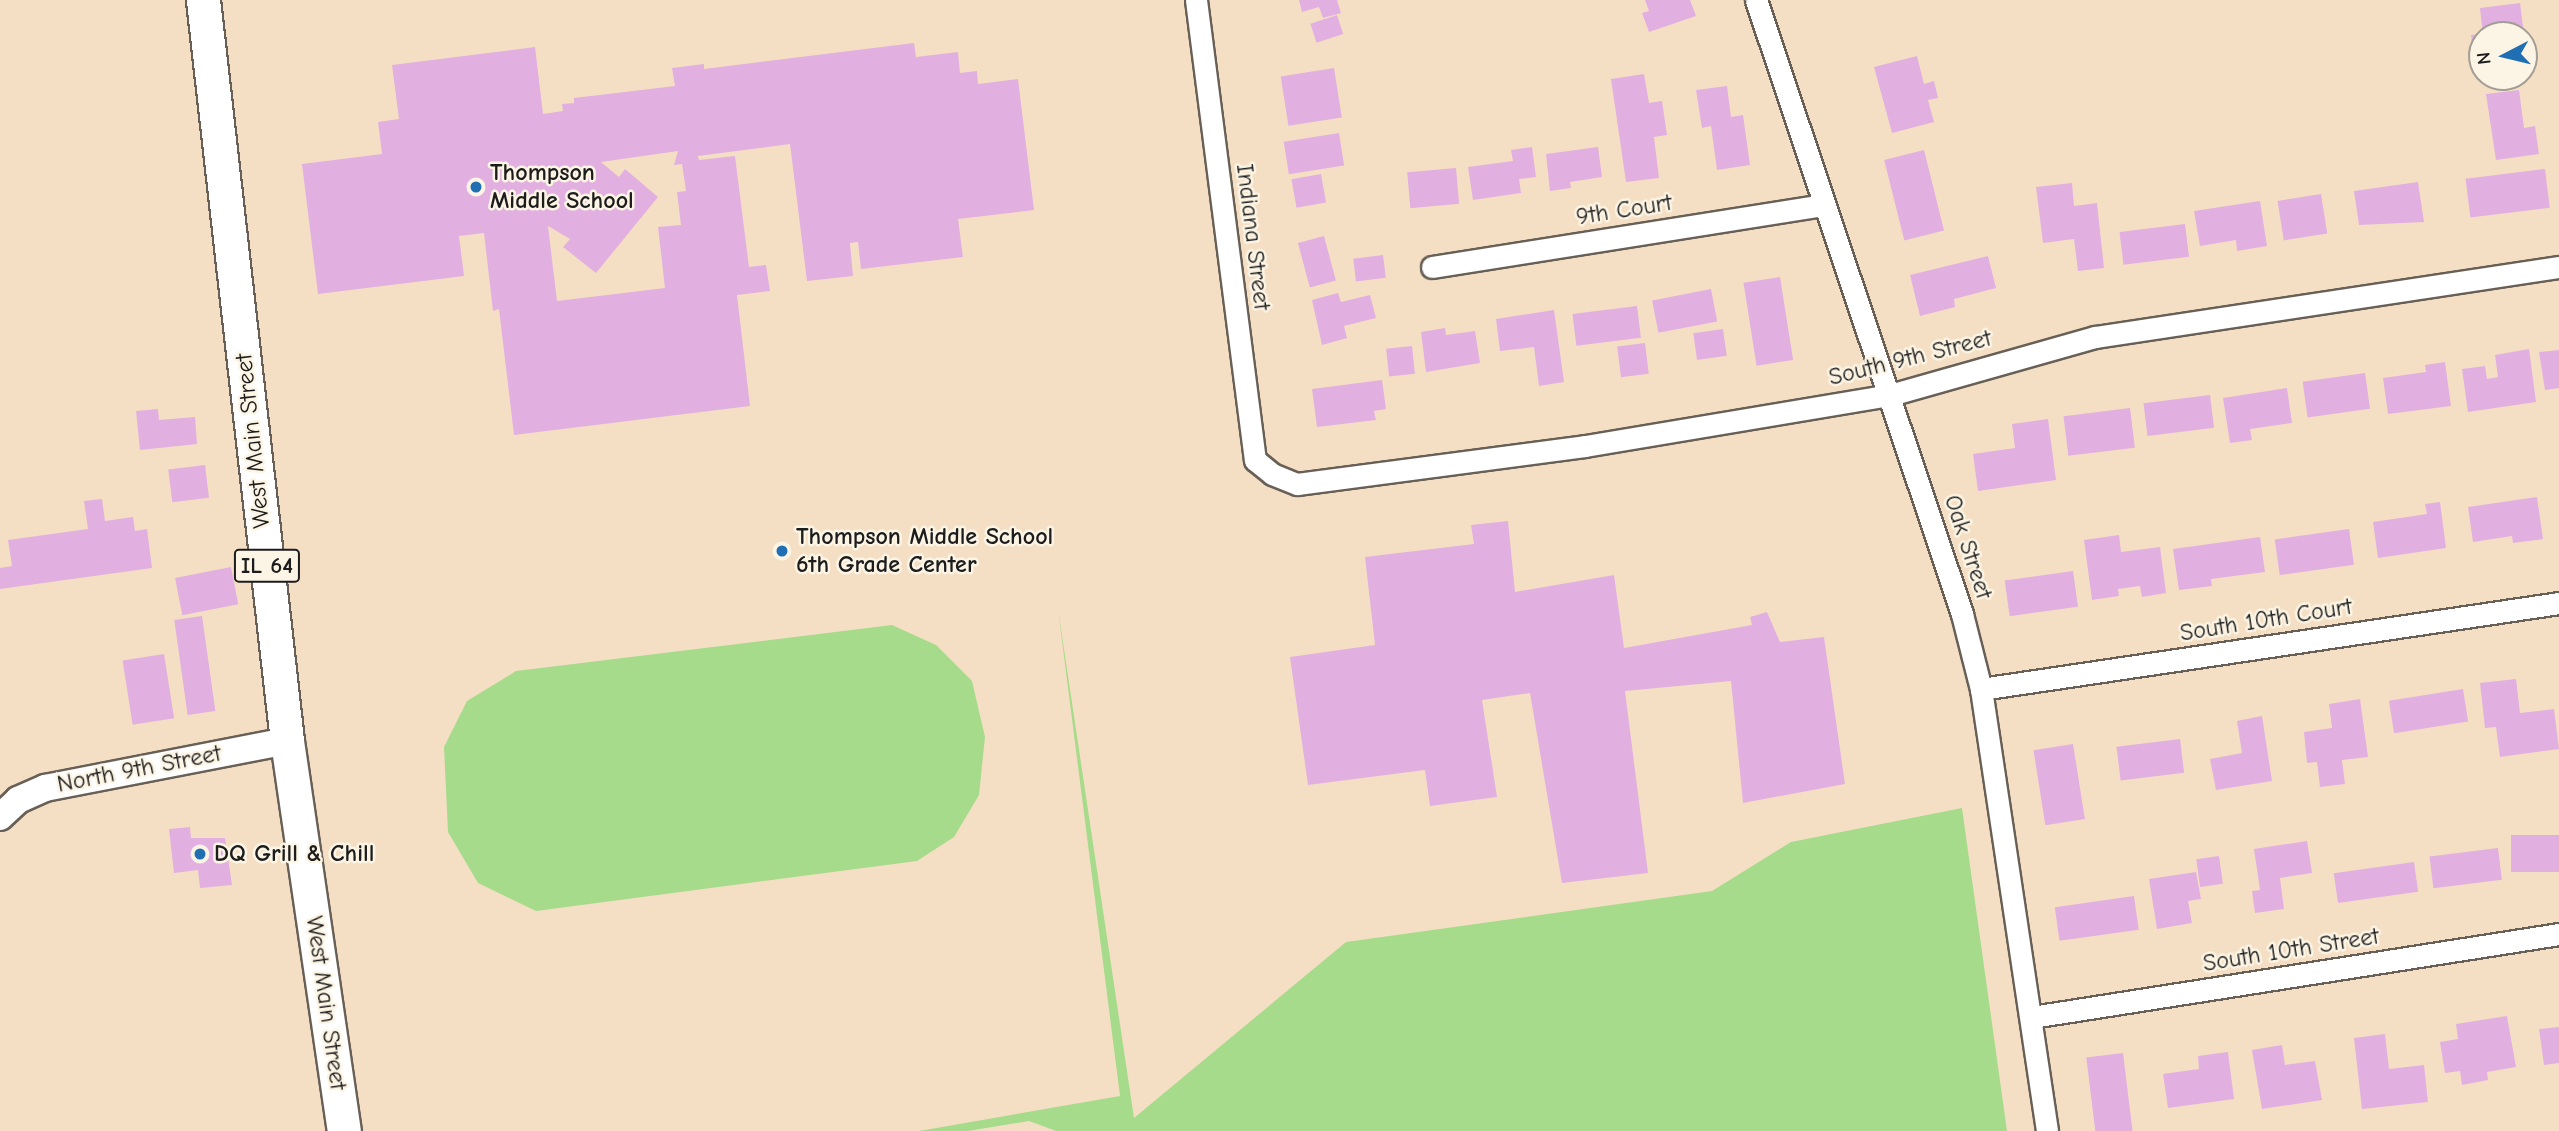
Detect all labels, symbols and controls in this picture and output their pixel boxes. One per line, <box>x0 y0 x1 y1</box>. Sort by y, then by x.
north arrow <box>2468 21 2538 91</box>
text: N <box>2472 51 2496 66</box>
place label: Thompson Middle School <box>490 159 634 215</box>
street label: Indiana Street <box>1230 162 1276 312</box>
marker: Thompson Middle School <box>468 179 484 195</box>
street label: 9th Court <box>1574 188 1674 232</box>
street label: South 9th Street <box>1826 324 1994 392</box>
street label: West Main Street <box>230 352 276 530</box>
street label: Oak Street <box>1938 491 1998 603</box>
place label: Thompson Middle School 6th Grade Center <box>796 523 1053 579</box>
marker: Thompson Middle School 6th Grade Center <box>774 543 790 559</box>
road number: IL 64 <box>234 546 300 586</box>
street label: South 10th Court <box>2178 592 2354 648</box>
street label: North 9th Street <box>55 739 223 799</box>
place label: DQ Grill & Chill <box>214 840 374 868</box>
marker: DQ Grill & Chill <box>192 846 208 862</box>
street label: West Main Street <box>300 914 352 1092</box>
street label: South 10th Street <box>2201 922 2381 978</box>

